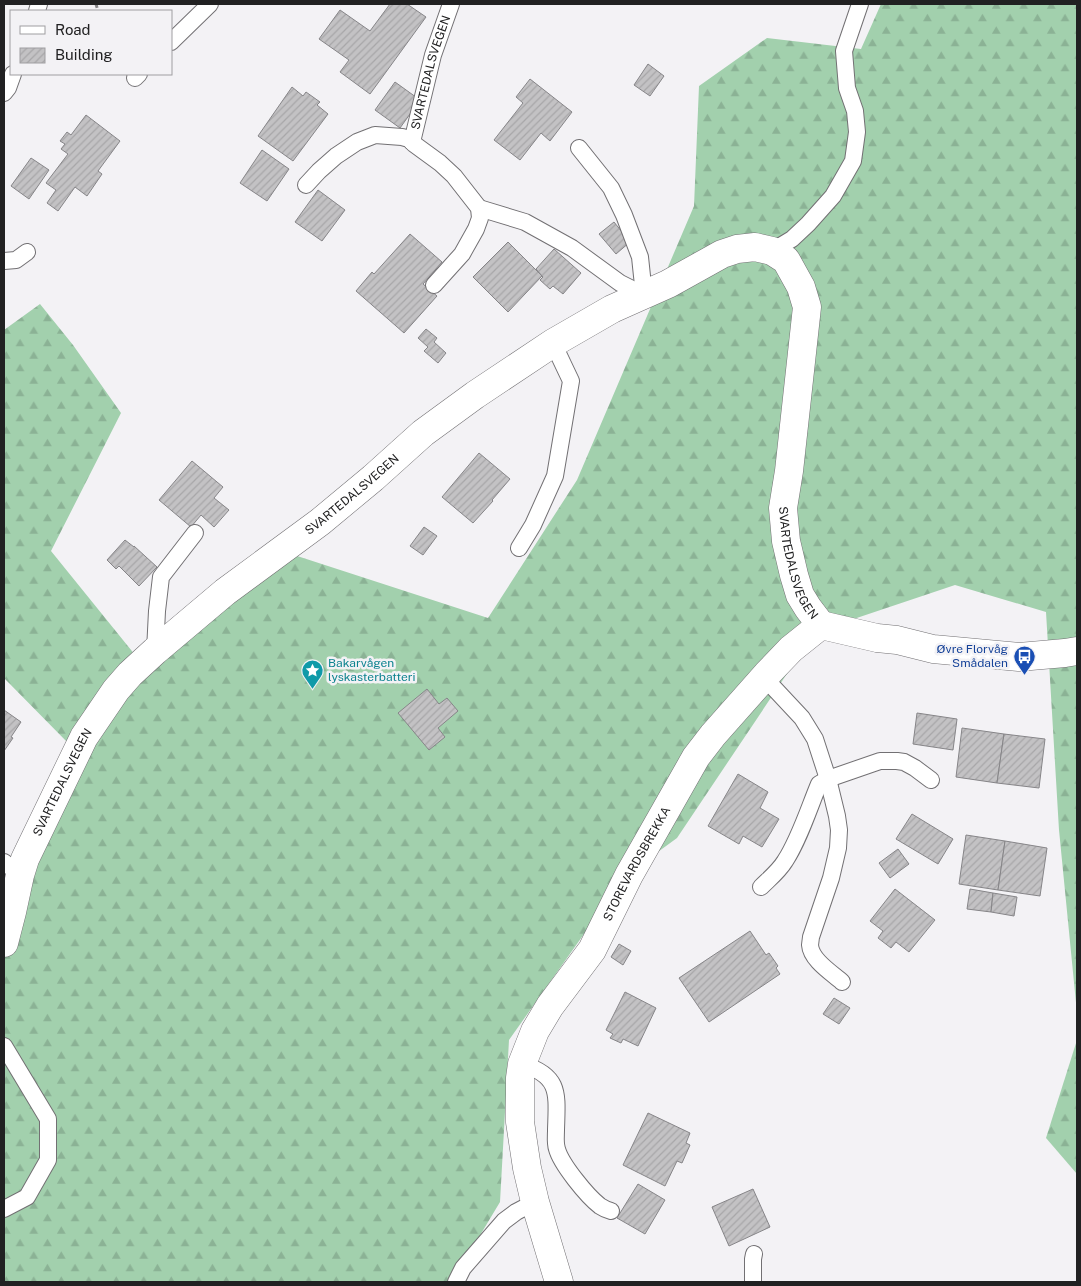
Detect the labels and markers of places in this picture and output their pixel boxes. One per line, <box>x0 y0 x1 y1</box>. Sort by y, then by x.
place label: Øvre Florvåg Smådalen <box>937 642 1008 670</box>
bus stop icon: Øvre Florvåg Smådalen <box>1012 644 1036 675</box>
place label: Bakarvågen lyskasterbatteri <box>328 656 415 684</box>
place icon: Bakarvågen lyskasterbatteri <box>300 658 324 689</box>

